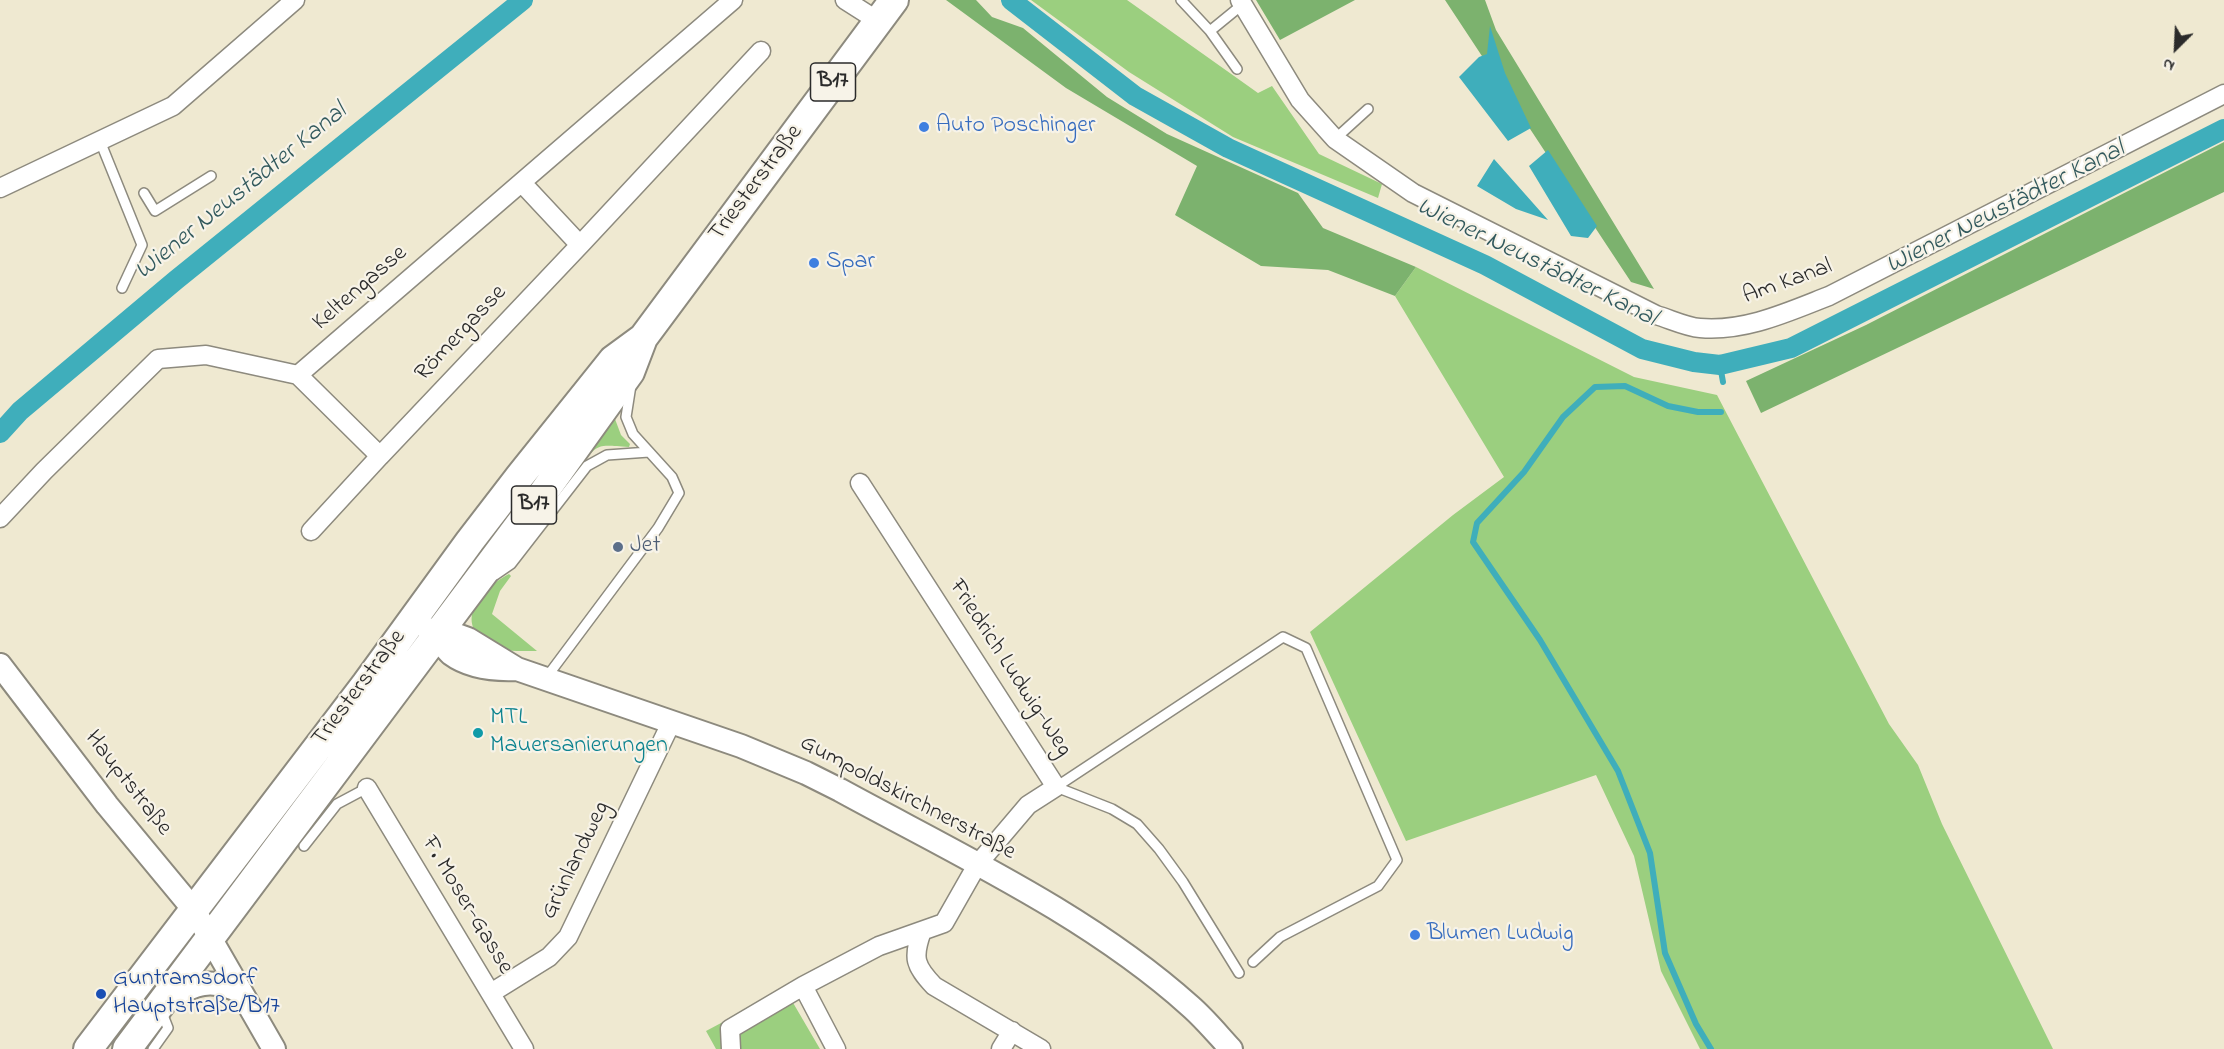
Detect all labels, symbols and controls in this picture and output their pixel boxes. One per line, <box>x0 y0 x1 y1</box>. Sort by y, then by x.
north arrow <box>2146 18 2206 78</box>
text: N <box>2159 51 2178 78</box>
road number: B17 <box>810 63 856 101</box>
water label: Wiener Neustädter Kanal <box>130 98 354 288</box>
place label: Auto Poschinger <box>936 113 1095 141</box>
street label: Triesterstraße <box>704 120 810 248</box>
marker: Auto Poschinger <box>917 120 931 134</box>
water label: Wiener Neustädter Kanal <box>1882 135 2130 283</box>
water label: Wiener Neustädter Kanal <box>1411 192 1661 336</box>
street label: Keltengasse <box>308 240 414 338</box>
place label: Spar <box>826 249 875 277</box>
street label: Am Kanal <box>1739 254 1837 312</box>
marker: Spar <box>807 256 821 270</box>
street label: Römergasse <box>410 280 514 388</box>
road number: B17 <box>512 486 556 524</box>
place label: Jet <box>630 533 661 561</box>
marker: Jet <box>611 540 625 554</box>
street label: Friedrich Ludwig-Weg <box>941 575 1077 763</box>
street label: Triesterstraße <box>307 625 413 753</box>
place label: MTL Mauersanierungen <box>490 705 668 761</box>
street label: Hauptstraße <box>77 726 177 842</box>
marker: MTL Mauersanierungen <box>471 726 485 740</box>
street label: Gumpoldskirchnerstraße <box>794 730 1020 868</box>
street label: Grünlandweg <box>536 797 618 925</box>
street label: F. Moser-Gasse <box>413 832 519 980</box>
place label: Blumen Ludwig <box>1427 921 1573 949</box>
marker: Blumen Ludwig <box>1408 928 1422 942</box>
place label: Guntramsdorf Hauptstraße/B17 <box>113 966 280 1022</box>
marker: Guntramsdorf Hauptstraße/B17 <box>94 987 108 1001</box>

